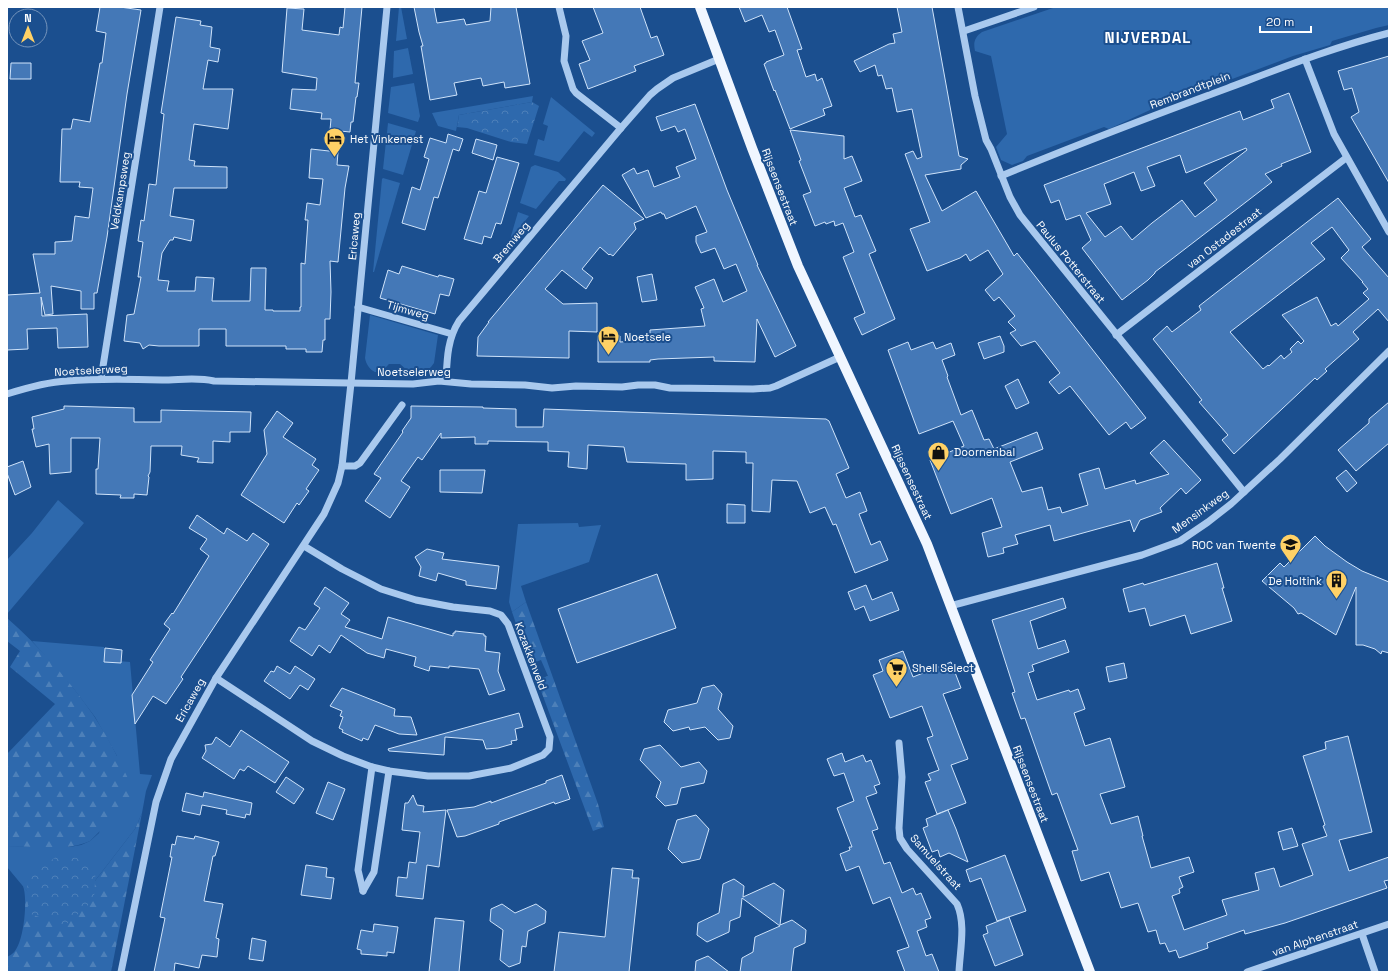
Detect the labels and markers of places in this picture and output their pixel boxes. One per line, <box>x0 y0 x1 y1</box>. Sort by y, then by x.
hotel icon: Het Vinkenest <box>322 126 348 159</box>
place label: Het Vinkenest <box>350 132 424 146</box>
hotel icon: Noetsele <box>596 324 622 357</box>
place label: Noetsele <box>624 330 671 344</box>
shop icon: Doornenbal <box>925 439 951 472</box>
place label: Doornenbal <box>954 445 1015 459</box>
school or university icon: ROC van Twente <box>1278 532 1304 565</box>
place label: ROC van Twente <box>1192 538 1276 552</box>
building icon: De Holtink <box>1324 568 1350 601</box>
place label: De Holtink <box>1268 574 1322 588</box>
supermarket icon: Shell Select <box>884 655 910 688</box>
place label: Shell Select <box>912 661 974 675</box>

